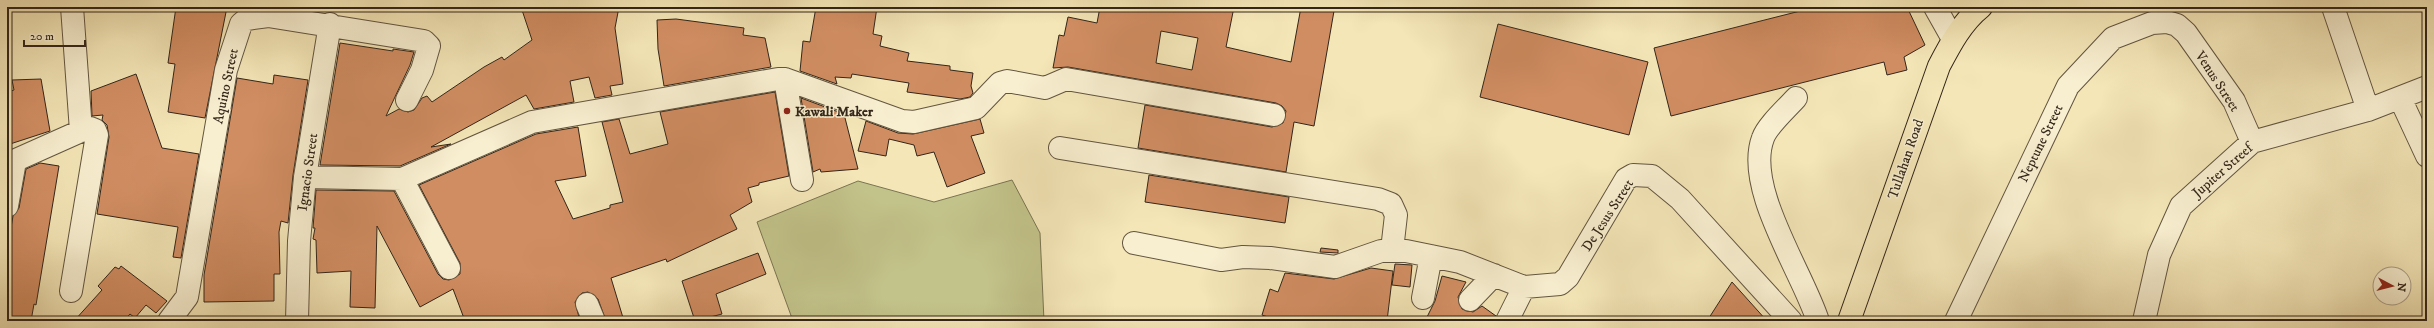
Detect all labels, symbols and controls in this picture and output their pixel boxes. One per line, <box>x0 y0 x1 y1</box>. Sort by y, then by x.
scale bar <box>24 22 85 48</box>
text: 20 m <box>30 29 54 44</box>
street label: Aquino Street <box>209 46 243 125</box>
street label: Venus Street <box>2190 47 2244 116</box>
street label: Neptune Street <box>2014 101 2068 185</box>
place label: Kawali Maker <box>795 103 874 121</box>
marker: Kawali Maker <box>782 106 792 116</box>
street label: Tullahan Road <box>1884 117 1928 202</box>
street label: Ignacio Street <box>294 132 322 212</box>
street label: Jupiter Streef <box>2187 138 2258 203</box>
street label: De Jesus Street <box>1578 176 1638 255</box>
north arrow <box>2372 266 2412 306</box>
text: N <box>2393 282 2408 292</box>

